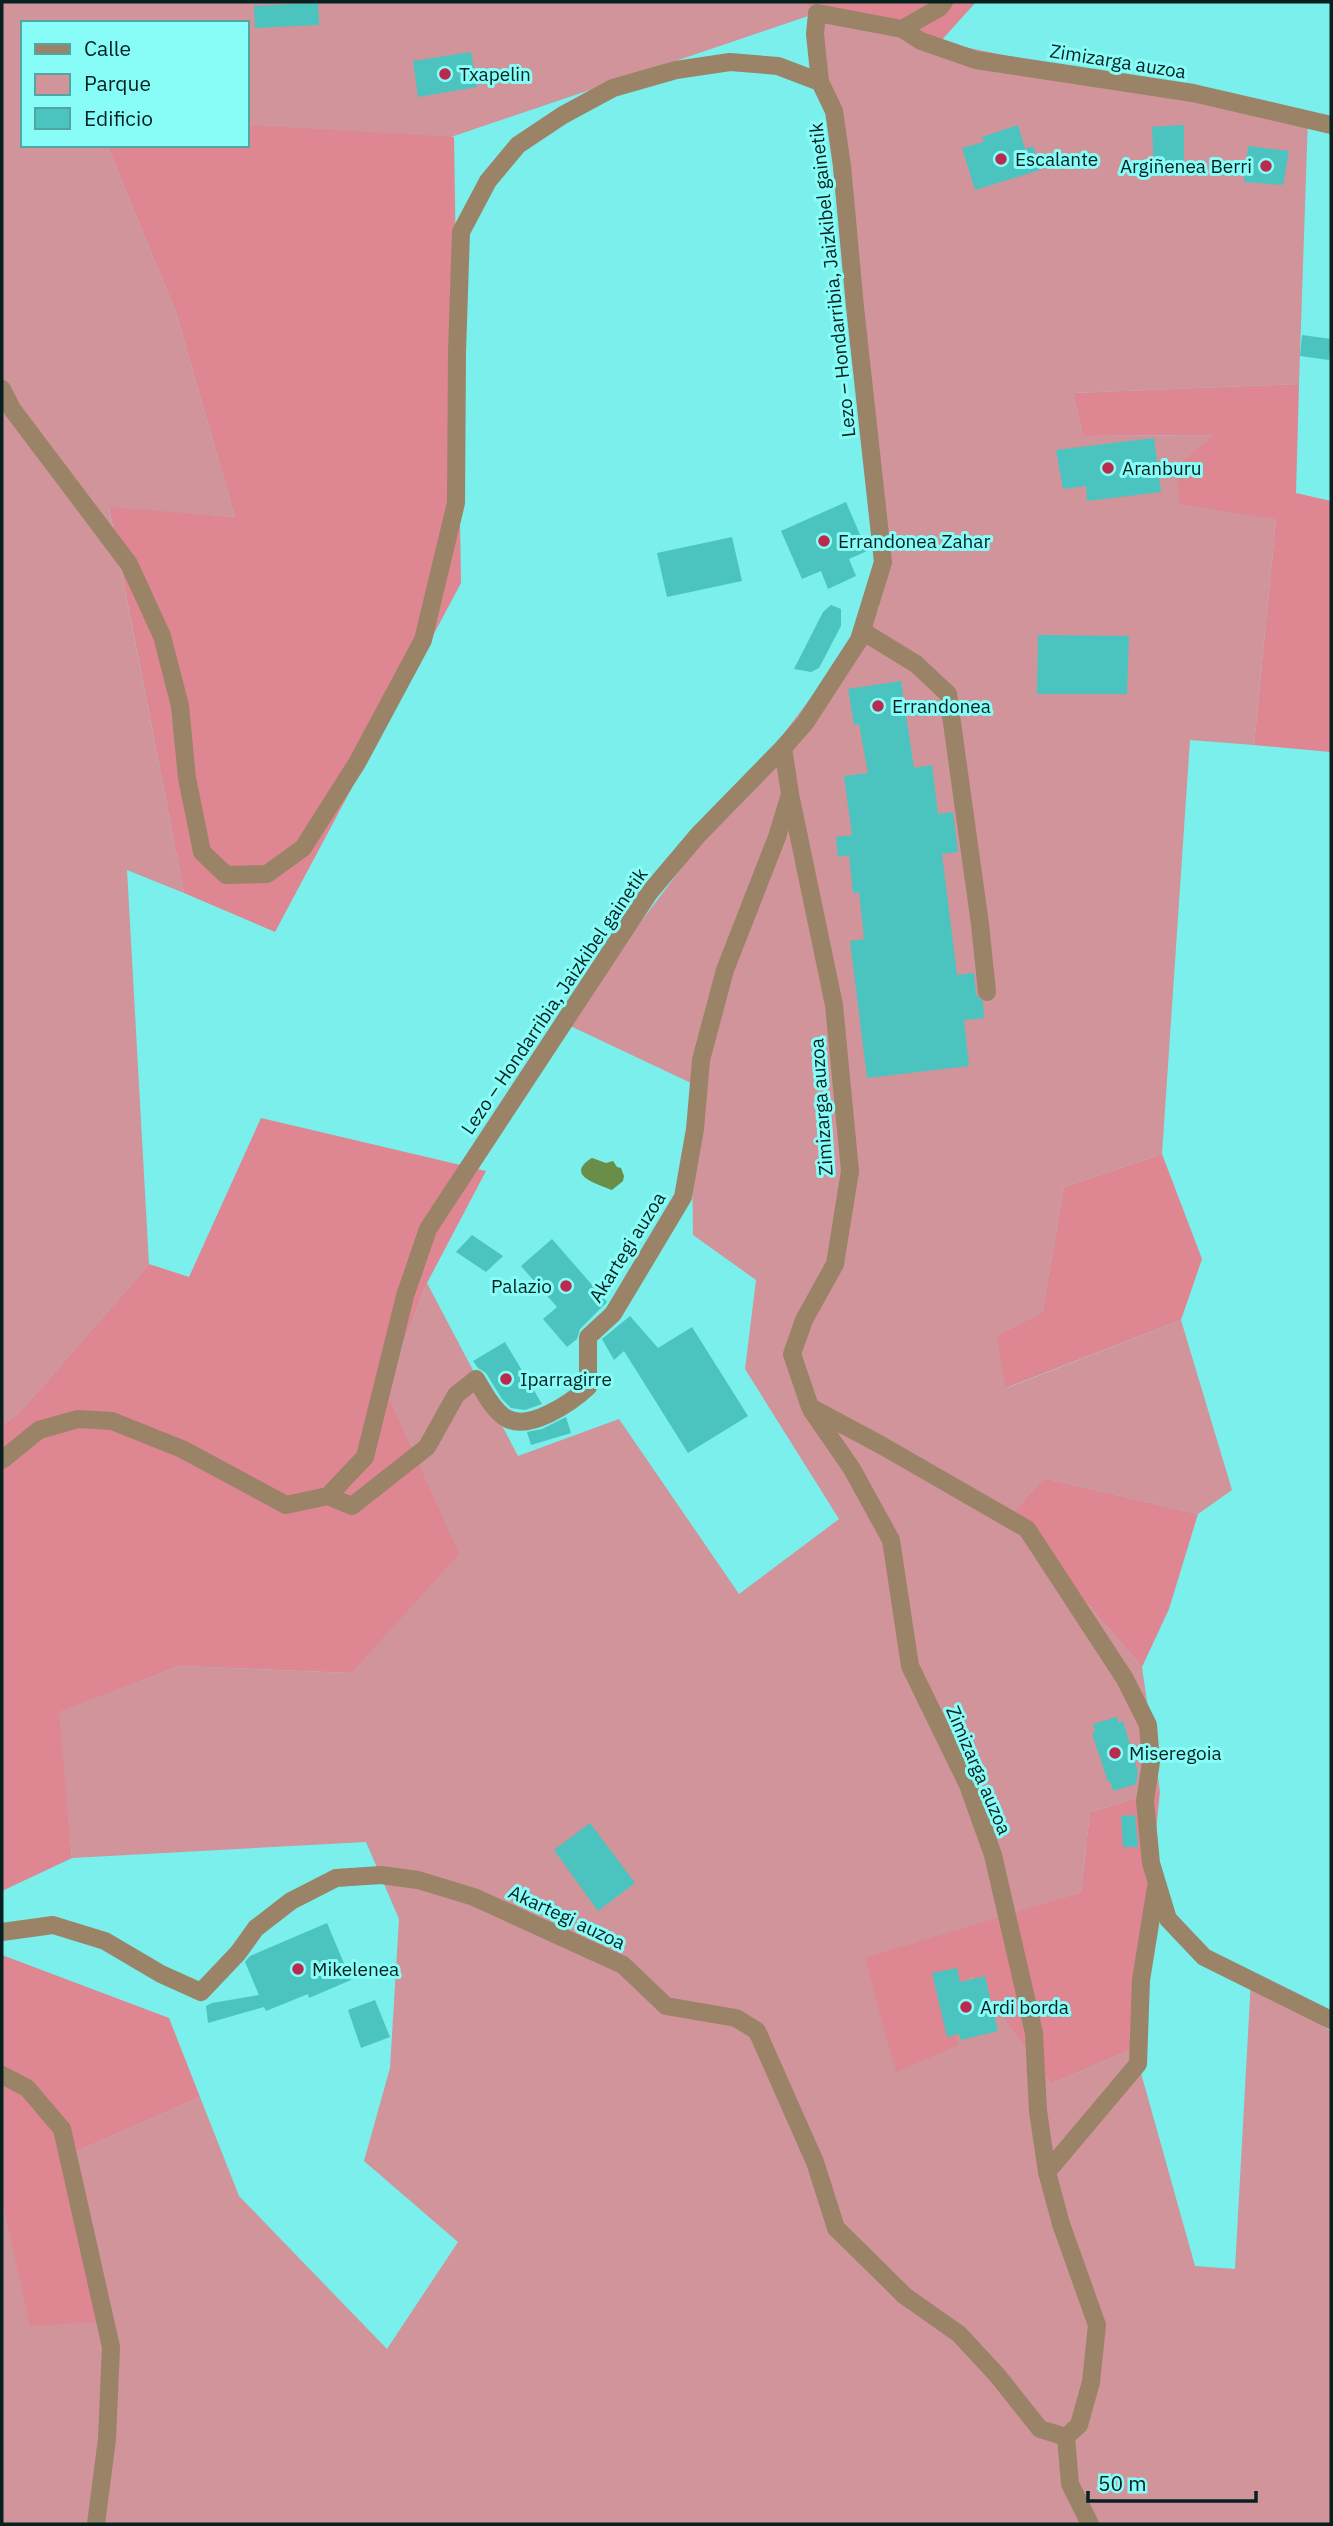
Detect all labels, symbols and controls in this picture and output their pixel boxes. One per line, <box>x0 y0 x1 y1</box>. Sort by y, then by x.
legend <box>21 21 248 147</box>
text: Calle <box>84 34 131 62</box>
street label: Zimizarga auzoa <box>1048 38 1188 84</box>
place label: Txapelin <box>459 62 531 86</box>
marker: Txapelin <box>437 66 453 82</box>
text: Parque <box>84 69 151 97</box>
text: Edificio <box>84 104 153 132</box>
street label: Lezo – Hondarribia, Jaizkibel gainetik <box>804 121 860 439</box>
place label: Escalante <box>1015 147 1098 171</box>
marker: Escalante <box>993 151 1009 167</box>
place label: Argiñenea Berri <box>1120 154 1252 178</box>
marker: Argiñenea Berri <box>1258 158 1274 174</box>
place label: Aranburu <box>1122 456 1202 480</box>
marker: Aranburu <box>1100 460 1116 476</box>
place label: Errandonea Zahar <box>838 529 991 553</box>
marker: Errandonea Zahar <box>816 533 832 549</box>
place label: Errandonea <box>892 694 991 718</box>
marker: Errandonea <box>870 698 886 714</box>
street label: Lezo – Hondarribia, Jaizkibel gainetik <box>456 863 652 1139</box>
street label: Zimizarga auzoa <box>804 1038 838 1176</box>
street label: Akartegi auzoa <box>583 1187 671 1307</box>
place label: Palazio <box>491 1274 552 1298</box>
marker: Palazio <box>558 1278 574 1294</box>
place label: Iparragirre <box>520 1367 612 1391</box>
marker: Iparragirre <box>498 1371 514 1387</box>
street label: Zimizarga auzoa <box>941 1702 1017 1838</box>
place label: Miseregoia <box>1129 1741 1222 1765</box>
marker: Miseregoia <box>1107 1745 1123 1761</box>
street label: Akartegi auzoa <box>505 1880 629 1954</box>
place label: Mikelenea <box>312 1957 399 1981</box>
marker: Mikelenea <box>290 1961 306 1977</box>
place label: Ardi borda <box>980 1995 1069 2019</box>
marker: Ardi borda <box>958 1999 974 2015</box>
scale bar <box>1088 2460 1256 2504</box>
text: 50 m <box>1098 2469 1147 2497</box>

